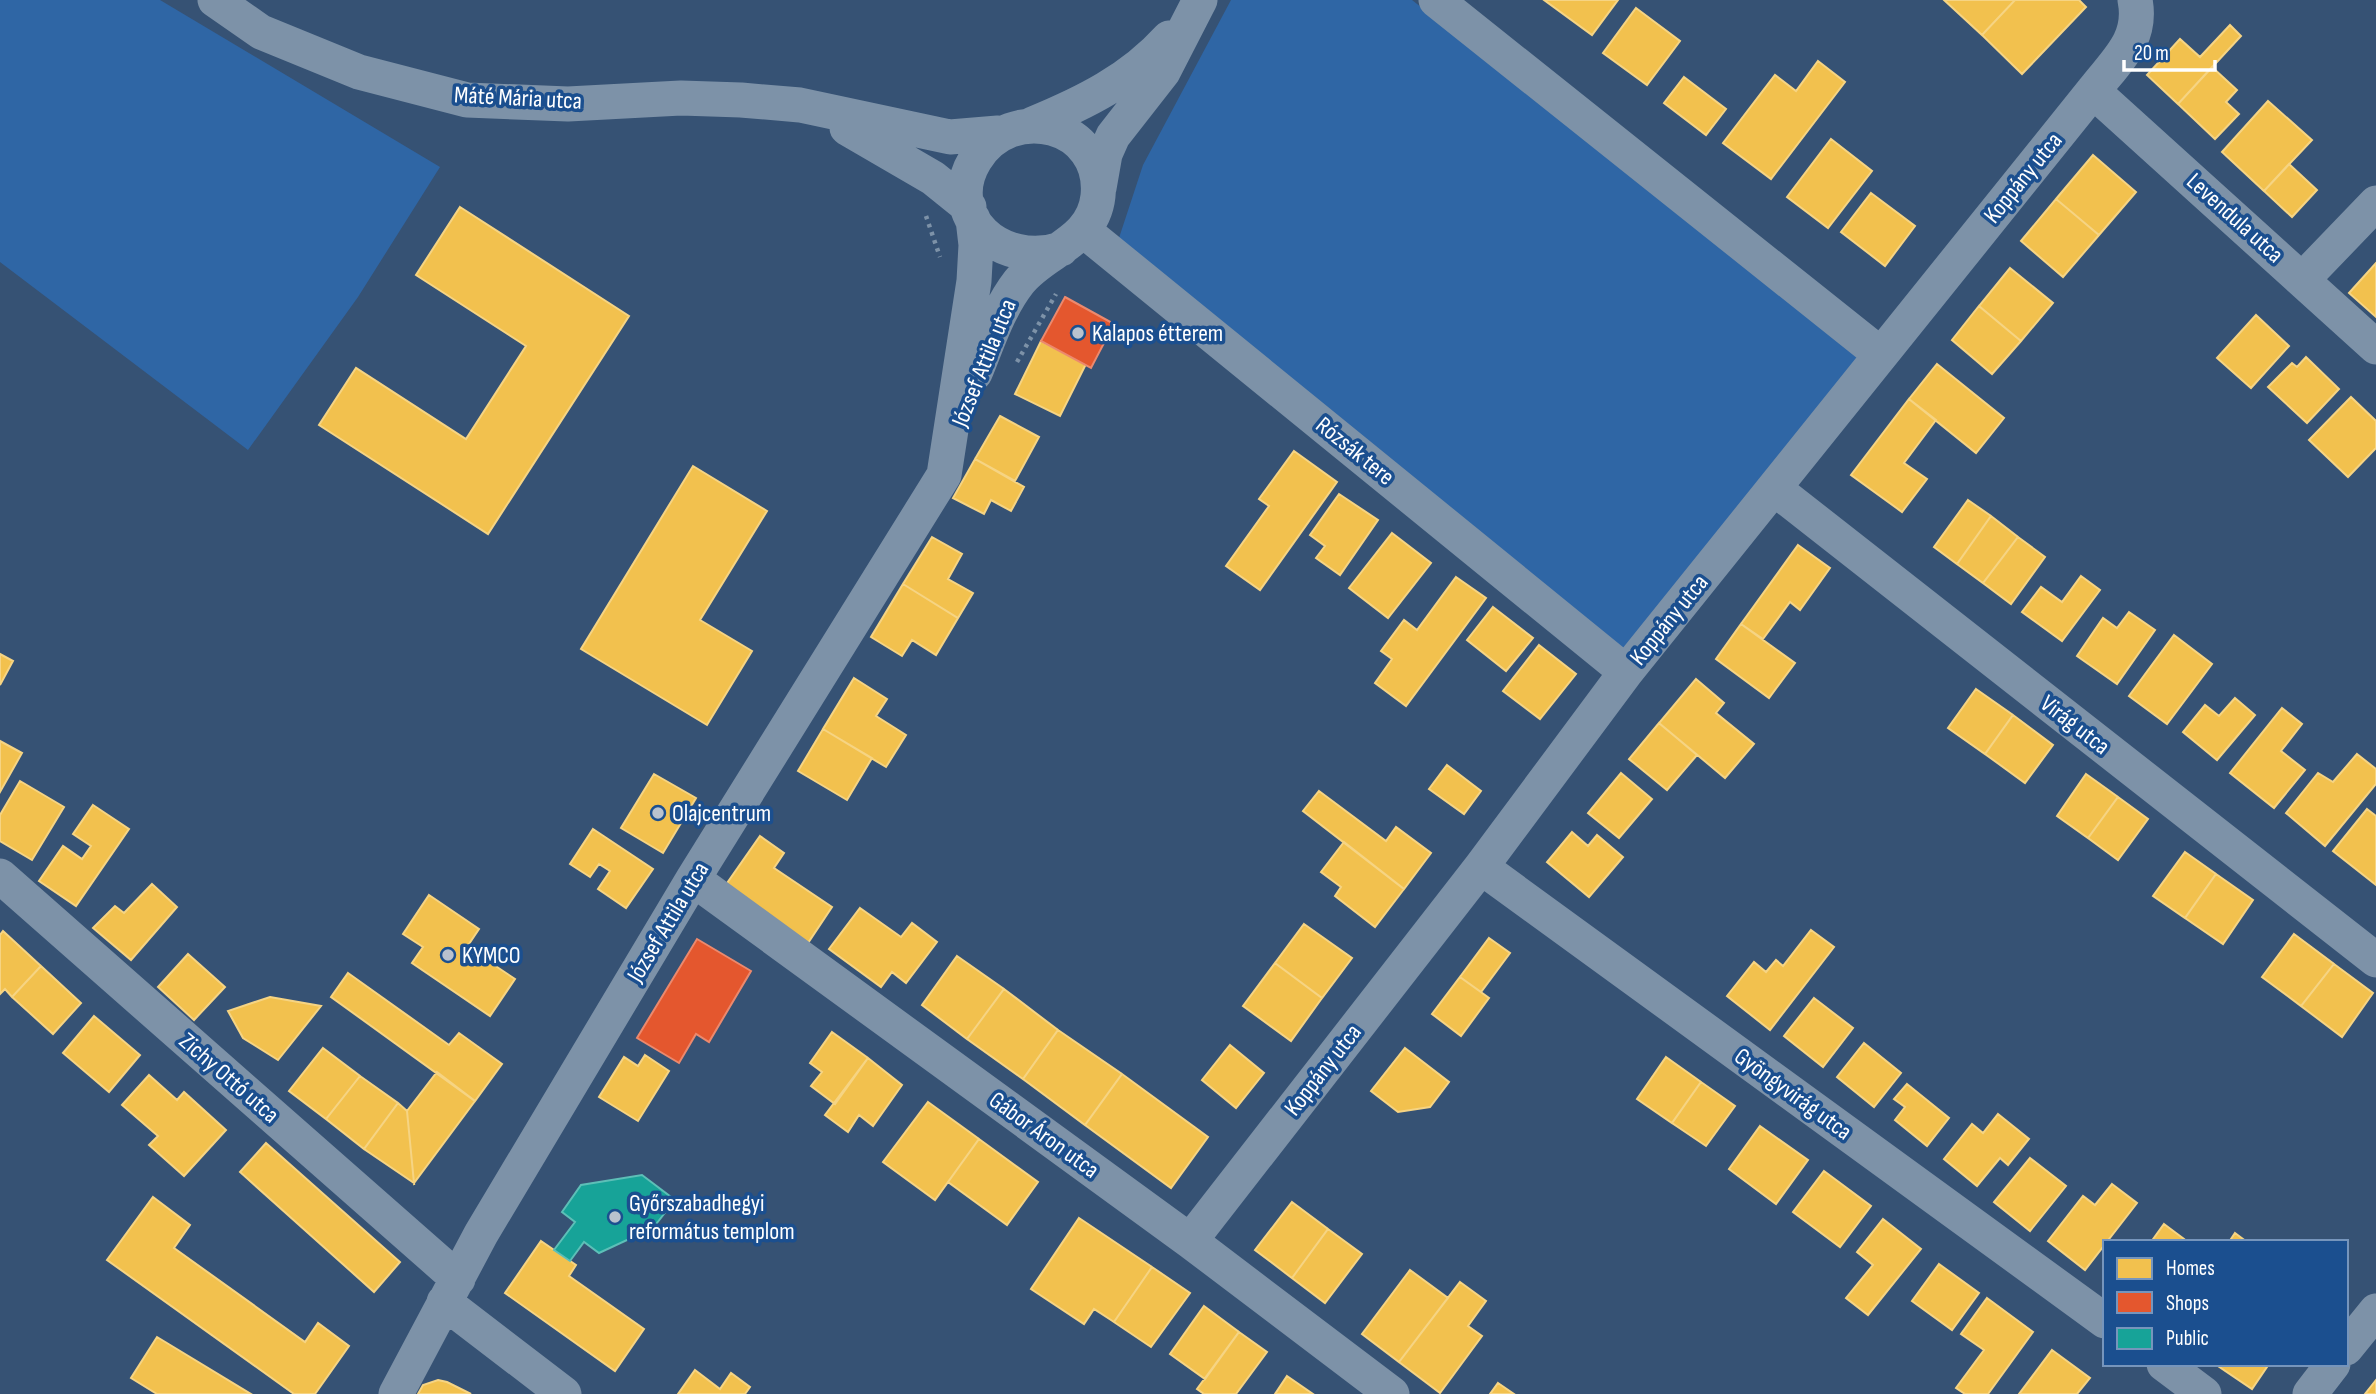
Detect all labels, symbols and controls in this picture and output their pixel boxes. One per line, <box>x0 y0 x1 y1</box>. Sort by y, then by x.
scale bar <box>2124 28 2215 72</box>
text: 20 m <box>2134 41 2169 66</box>
street label: Máté Mária utca <box>453 80 583 116</box>
street label: Koppány utca <box>1978 127 2068 229</box>
street label: Levendula utca <box>2181 167 2289 269</box>
street label: József Attila utca <box>945 295 1023 432</box>
place label: Kalapos étterem <box>1092 319 1223 348</box>
marker: Kalapos étterem <box>1070 325 1086 341</box>
street label: Rózsák tere <box>1310 411 1400 491</box>
street label: Koppány utca <box>1624 569 1714 671</box>
street label: Virág utca <box>2035 689 2115 761</box>
place label: Olajcentrum <box>672 799 771 828</box>
marker: Olajcentrum <box>650 805 666 821</box>
street label: József Attila utca <box>620 857 715 988</box>
place label: KYMCO <box>462 941 521 970</box>
marker: KYMCO <box>440 947 456 963</box>
street label: Koppány utca <box>1278 1018 1368 1122</box>
street label: Zichy Ottó utca <box>173 1027 285 1129</box>
street label: Gyöngyvirág utca <box>1729 1042 1857 1146</box>
street label: Gábor Áron utca <box>983 1085 1105 1185</box>
place label: Győrszabadhegyi református templom <box>629 1189 795 1246</box>
marker: Győrszabadhegyi református templom <box>607 1209 623 1225</box>
legend <box>2103 1240 2348 1366</box>
text: Homes <box>2166 1256 2215 1281</box>
text: Shops <box>2166 1291 2209 1316</box>
text: Public <box>2166 1326 2209 1351</box>

